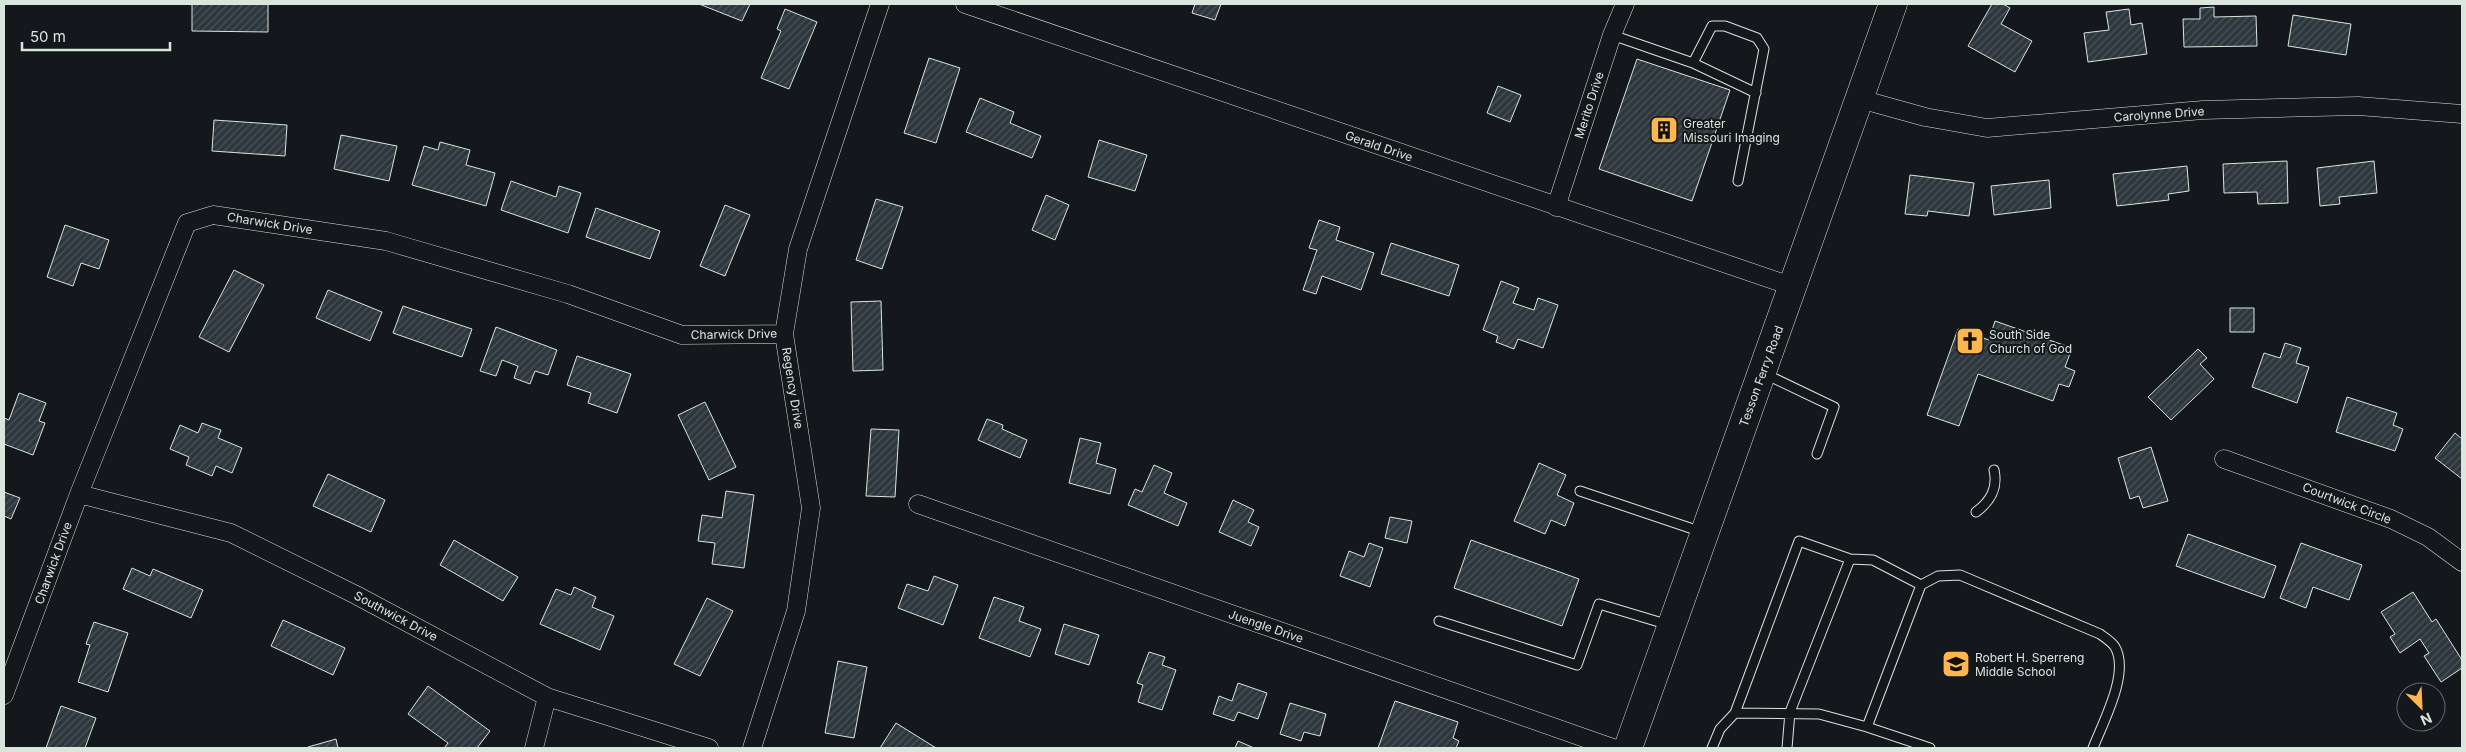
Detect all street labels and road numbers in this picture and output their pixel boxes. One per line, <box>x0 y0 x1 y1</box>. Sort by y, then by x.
street label: Merito Drive <box>1571 70 1607 140</box>
street label: Carolynne Drive <box>2113 103 2205 125</box>
street label: Gerald Drive <box>1343 127 1415 165</box>
street label: Charwick Drive <box>226 209 314 237</box>
street label: Tesson Ferry Road <box>1736 324 1786 428</box>
street label: Charwick Drive <box>691 326 777 342</box>
street label: Regency Drive <box>779 346 807 430</box>
street label: Courtwick Circle <box>2300 479 2394 527</box>
street label: Charwick Drive <box>31 520 75 606</box>
street label: Southwick Drive <box>352 588 440 644</box>
street label: Juengle Drive <box>1226 606 1306 646</box>

